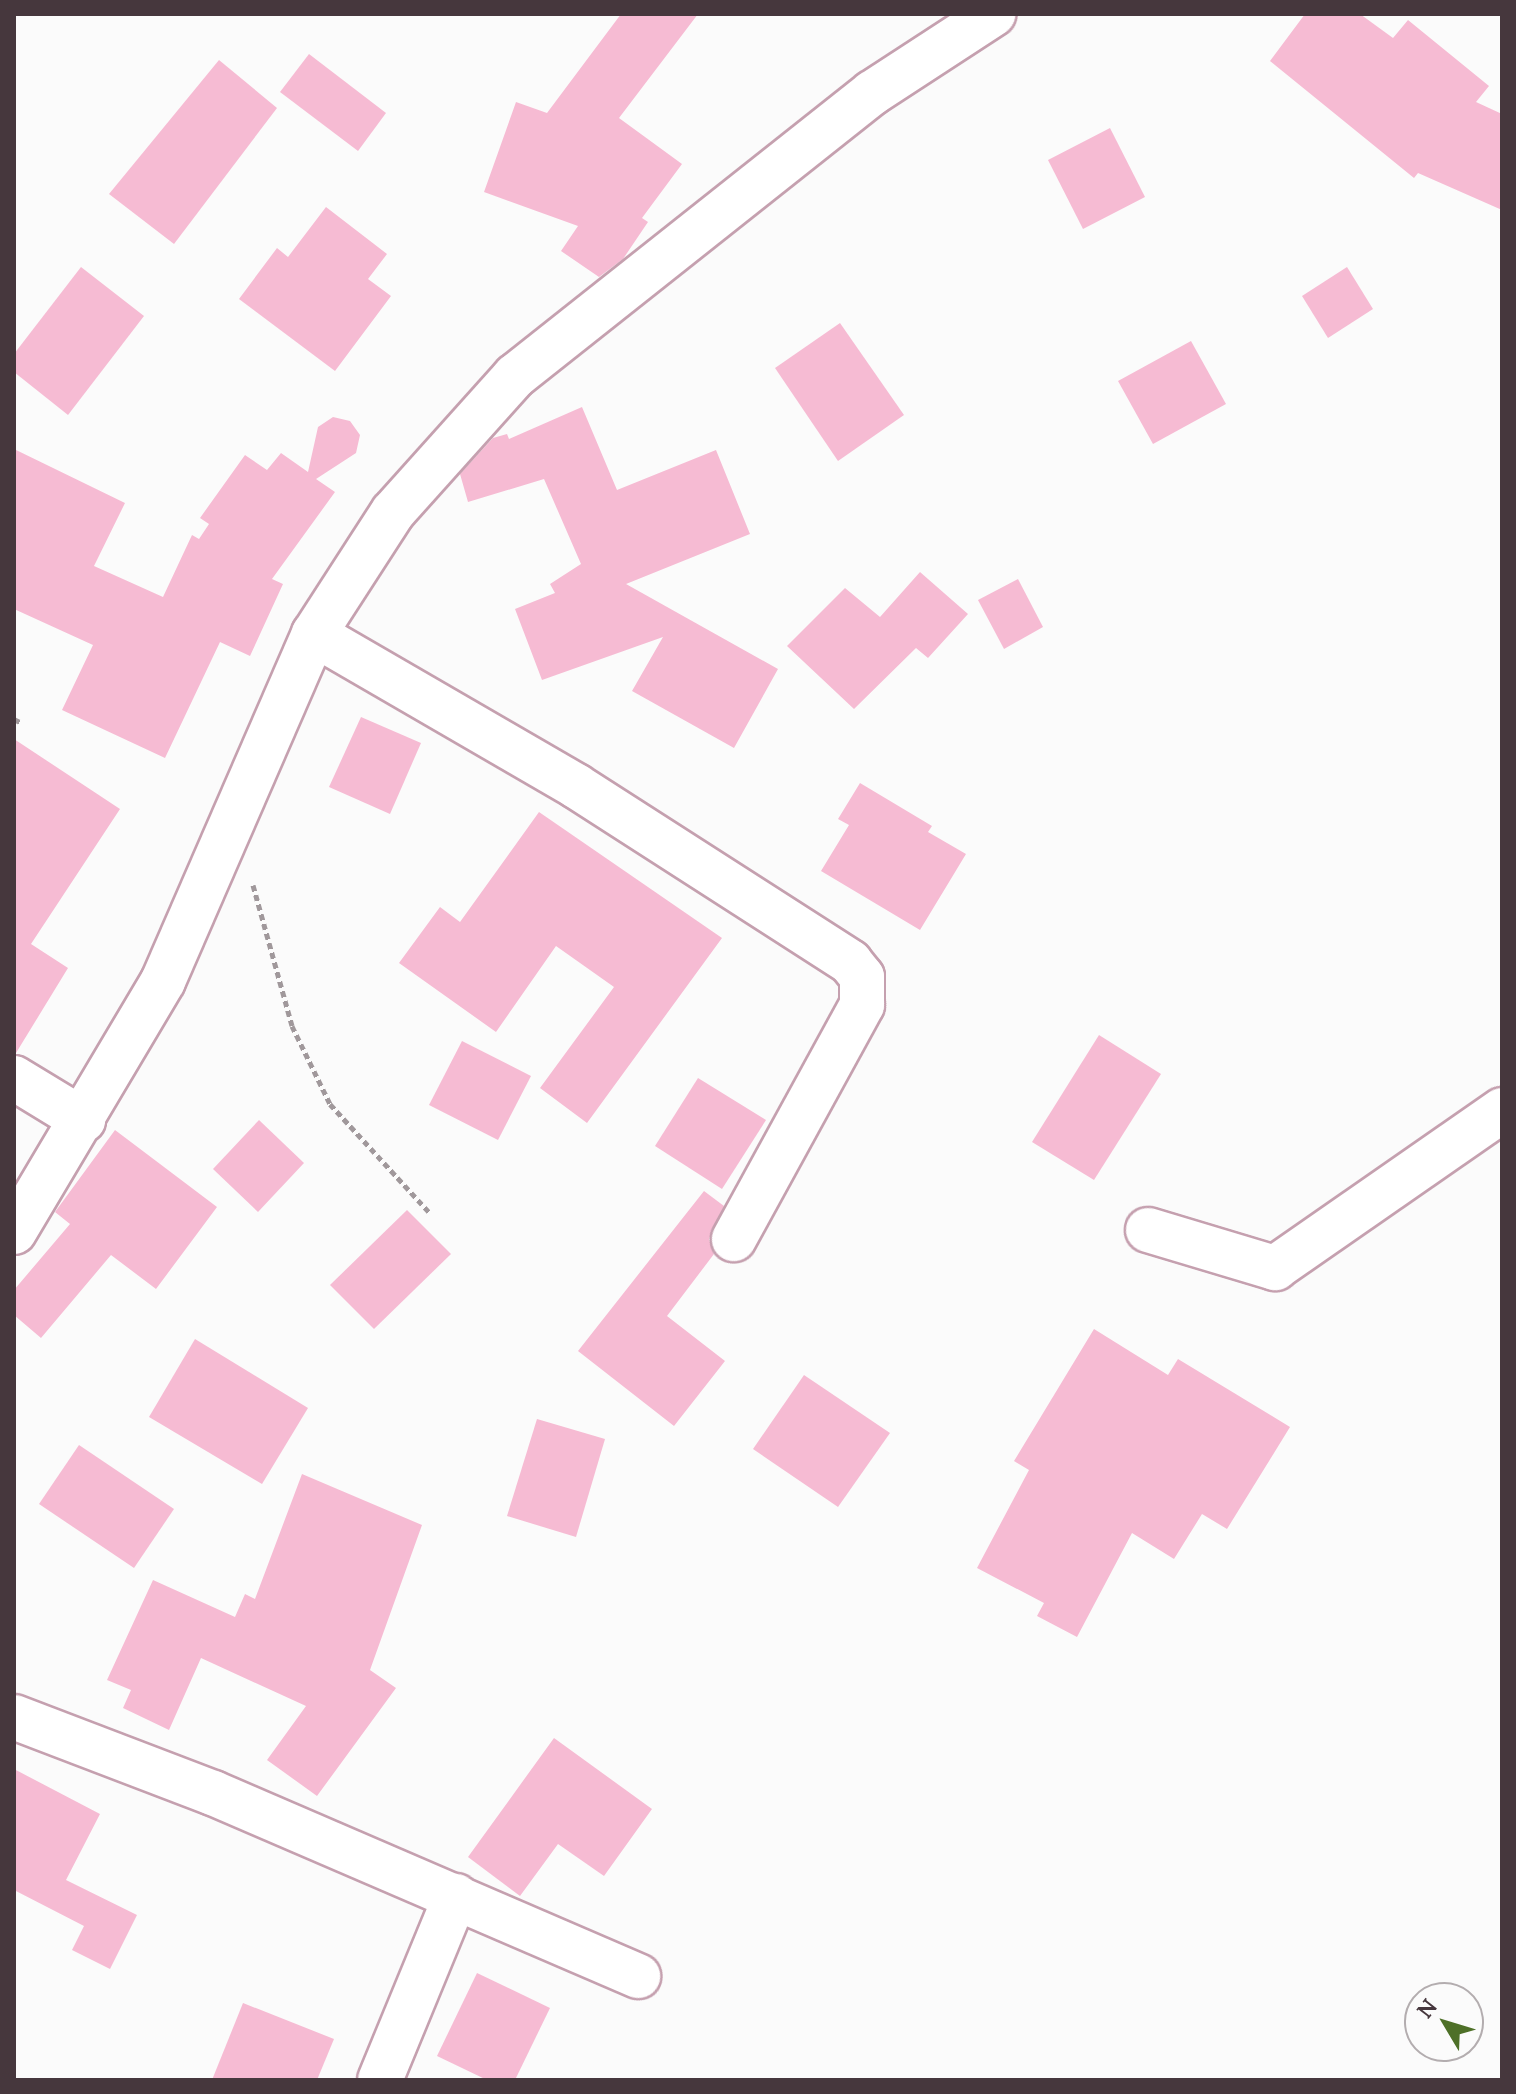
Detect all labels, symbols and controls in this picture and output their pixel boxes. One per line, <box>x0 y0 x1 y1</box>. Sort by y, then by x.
north arrow <box>1404 1982 1484 2062</box>
text: N <box>1410 1993 1443 2024</box>

